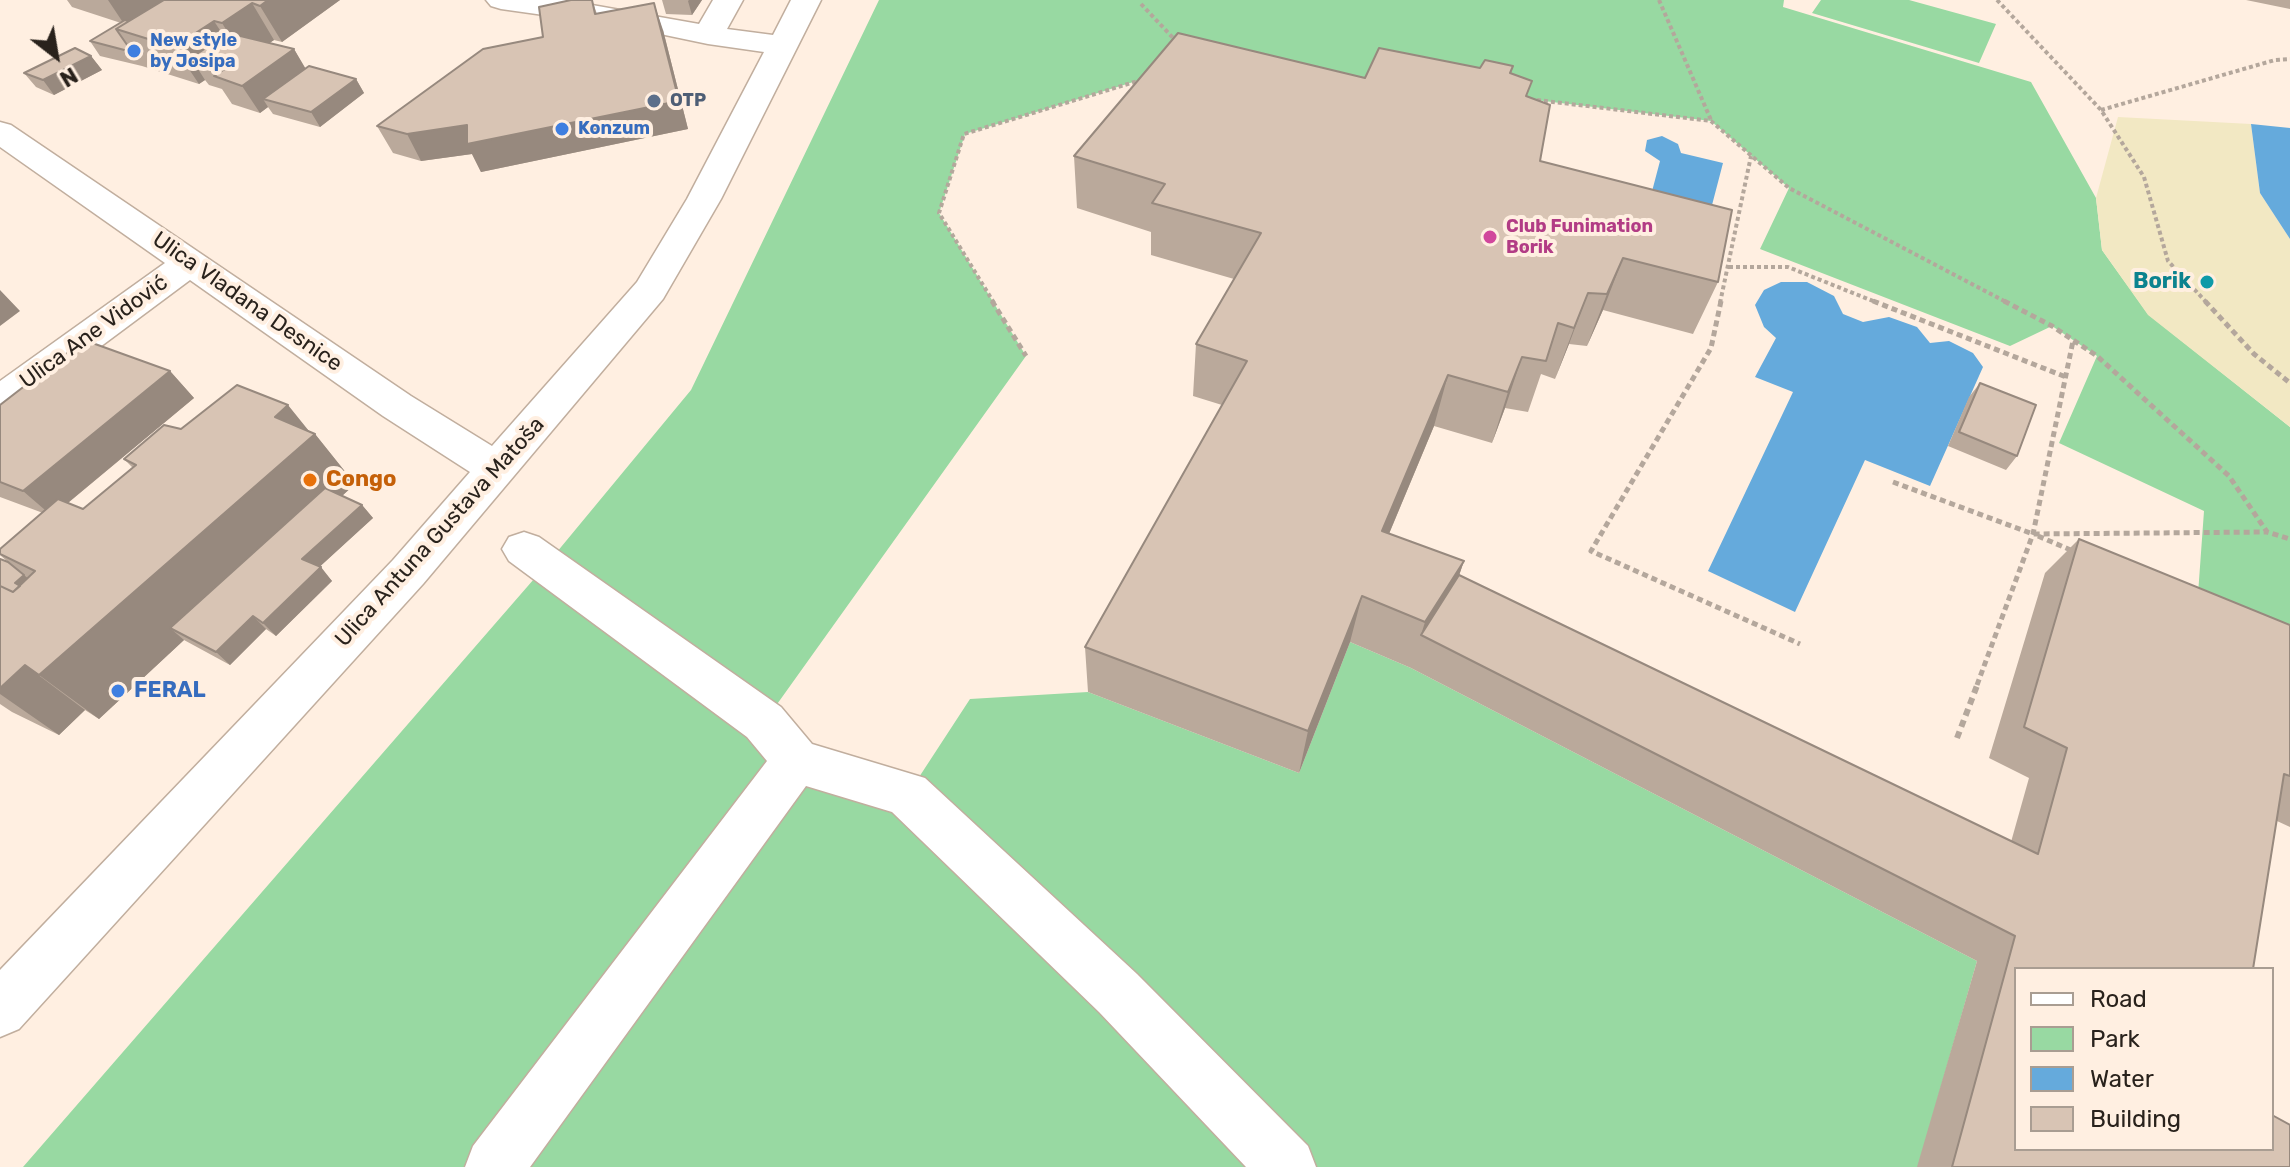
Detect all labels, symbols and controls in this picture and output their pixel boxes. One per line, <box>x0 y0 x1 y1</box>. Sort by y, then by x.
north arrow <box>16 16 96 96</box>
place label: New style by Josipa <box>150 30 237 72</box>
marker: New style by Josipa <box>125 42 143 60</box>
text: N <box>55 61 82 93</box>
place label: OTP <box>670 90 706 112</box>
marker: OTP <box>645 92 663 110</box>
place label: Konzum <box>578 118 650 140</box>
marker: Konzum <box>553 120 571 138</box>
place label: Club Funimation Borik <box>1506 216 1653 258</box>
street label: Ulica Vladana Desnice <box>147 226 347 378</box>
marker: Club Funimation Borik <box>1481 228 1499 246</box>
place label: Borik <box>2133 269 2191 295</box>
street label: Ulica Ane Vidović <box>15 270 173 394</box>
marker: Borik <box>2198 273 2216 291</box>
street label: Ulica Antuna Gustava Matoša <box>330 412 550 652</box>
place label: Congo <box>326 467 396 493</box>
marker: Congo <box>301 471 319 489</box>
place label: FERAL <box>134 678 206 704</box>
marker: FERAL <box>109 682 127 700</box>
legend <box>2014 967 2274 1151</box>
text: Road <box>2090 985 2147 1013</box>
text: Park <box>2090 1025 2140 1053</box>
text: Water <box>2090 1065 2154 1093</box>
text: Building <box>2090 1105 2181 1133</box>

